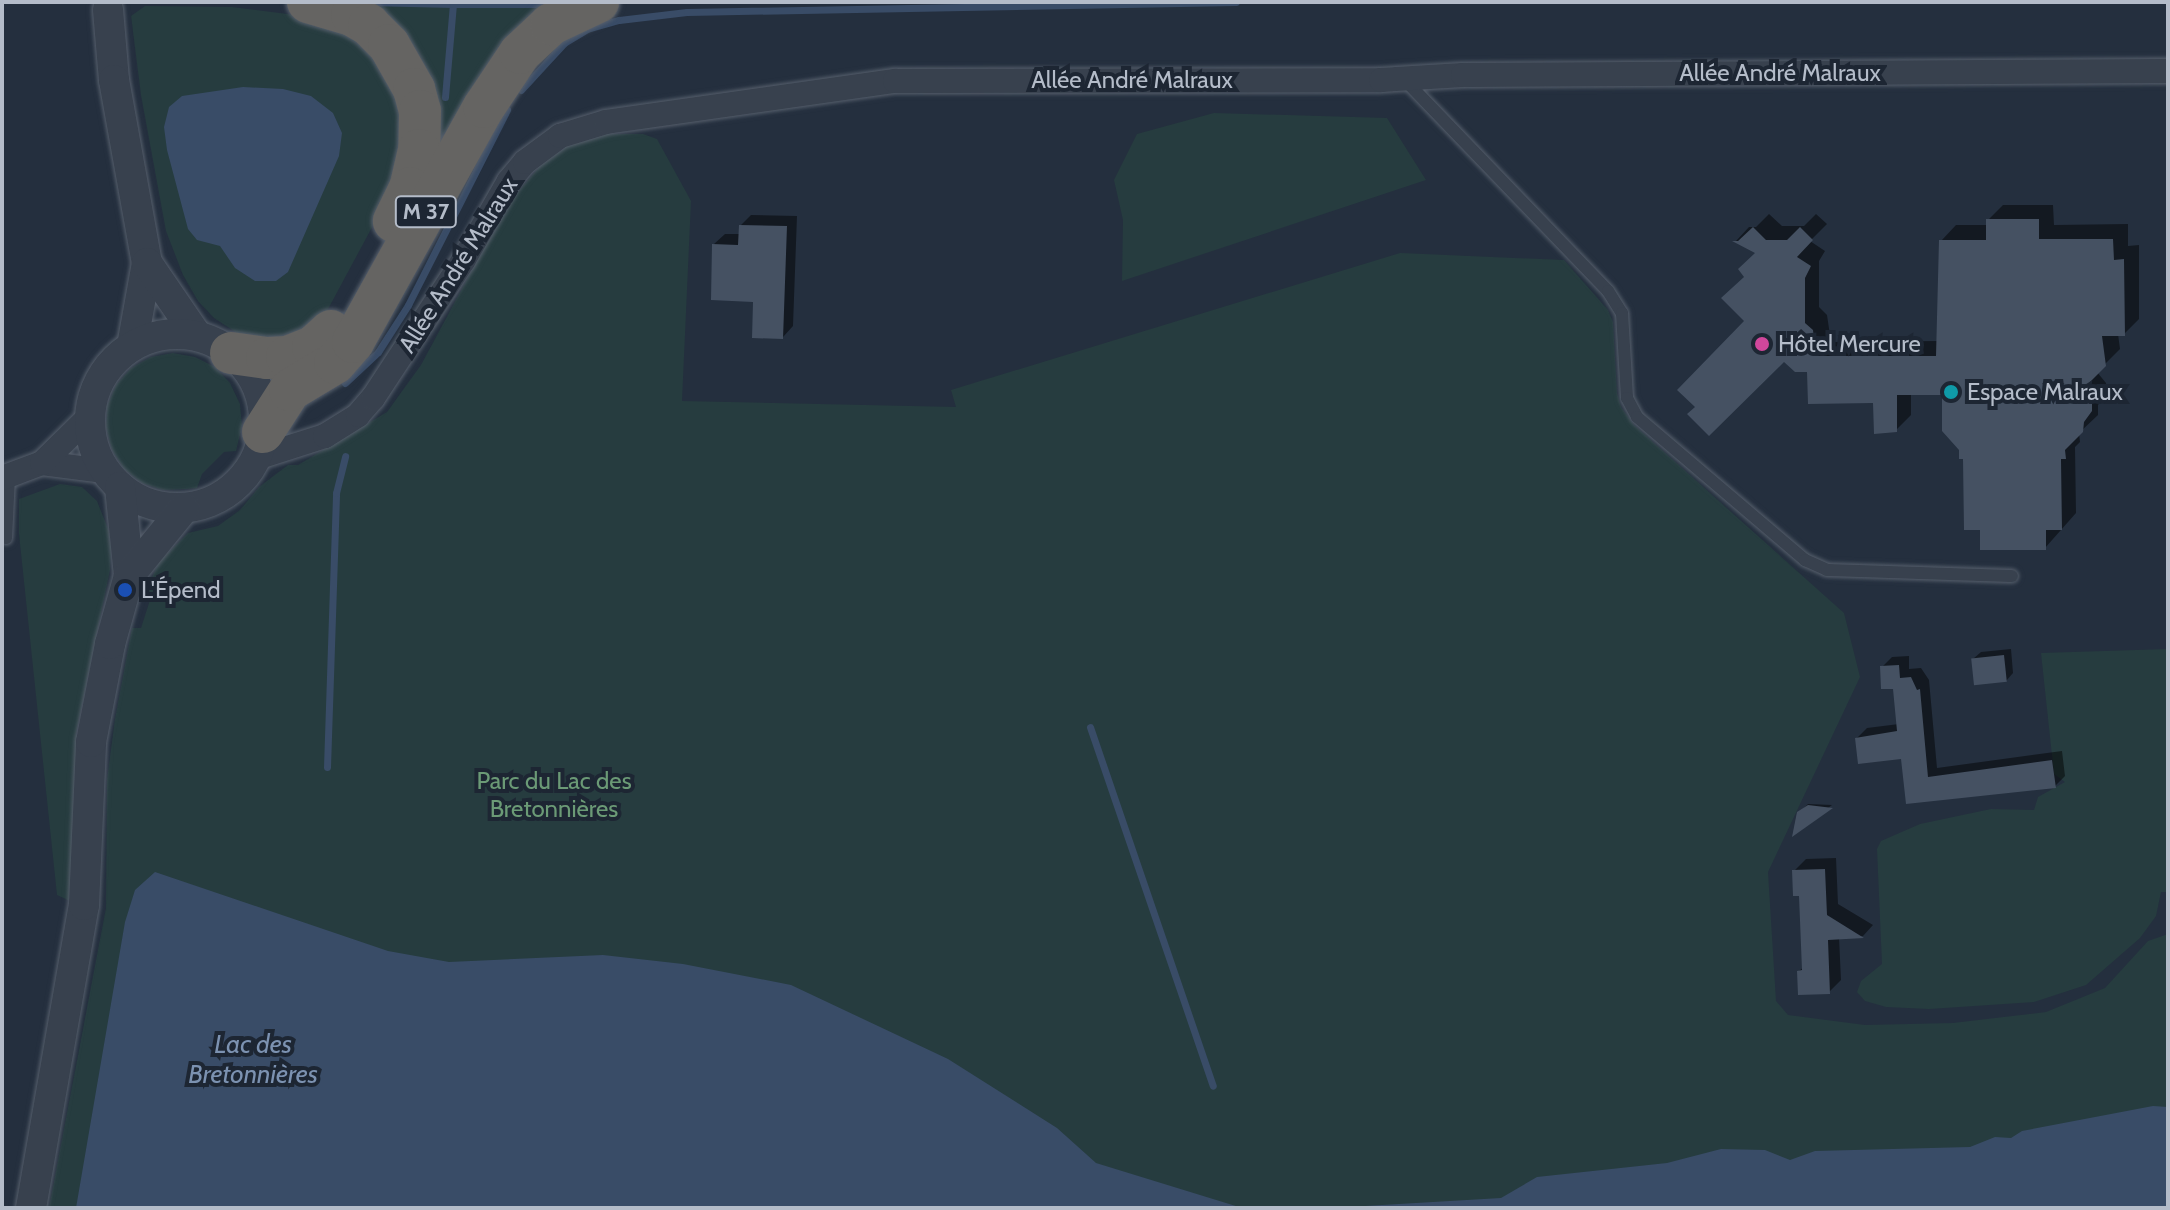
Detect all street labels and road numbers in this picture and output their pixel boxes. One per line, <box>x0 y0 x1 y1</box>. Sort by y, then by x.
street label: Allée André Malraux <box>1679 59 1881 87</box>
street label: Allée André Malraux <box>1031 66 1233 94</box>
street label: Allée André Malraux <box>392 172 524 358</box>
road number: M 37 <box>394 194 458 230</box>

